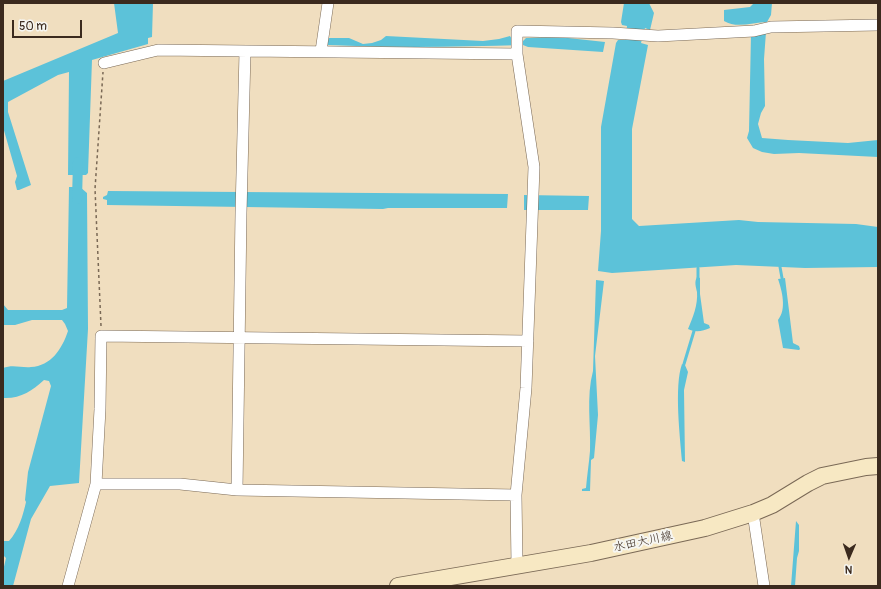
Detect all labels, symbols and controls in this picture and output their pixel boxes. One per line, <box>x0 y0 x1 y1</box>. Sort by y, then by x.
scale bar <box>14 12 84 38</box>
text: 50 m <box>19 19 47 34</box>
street label: 水田大川線 <box>612 529 674 555</box>
north arrow <box>829 537 869 577</box>
text: N <box>845 563 853 576</box>

